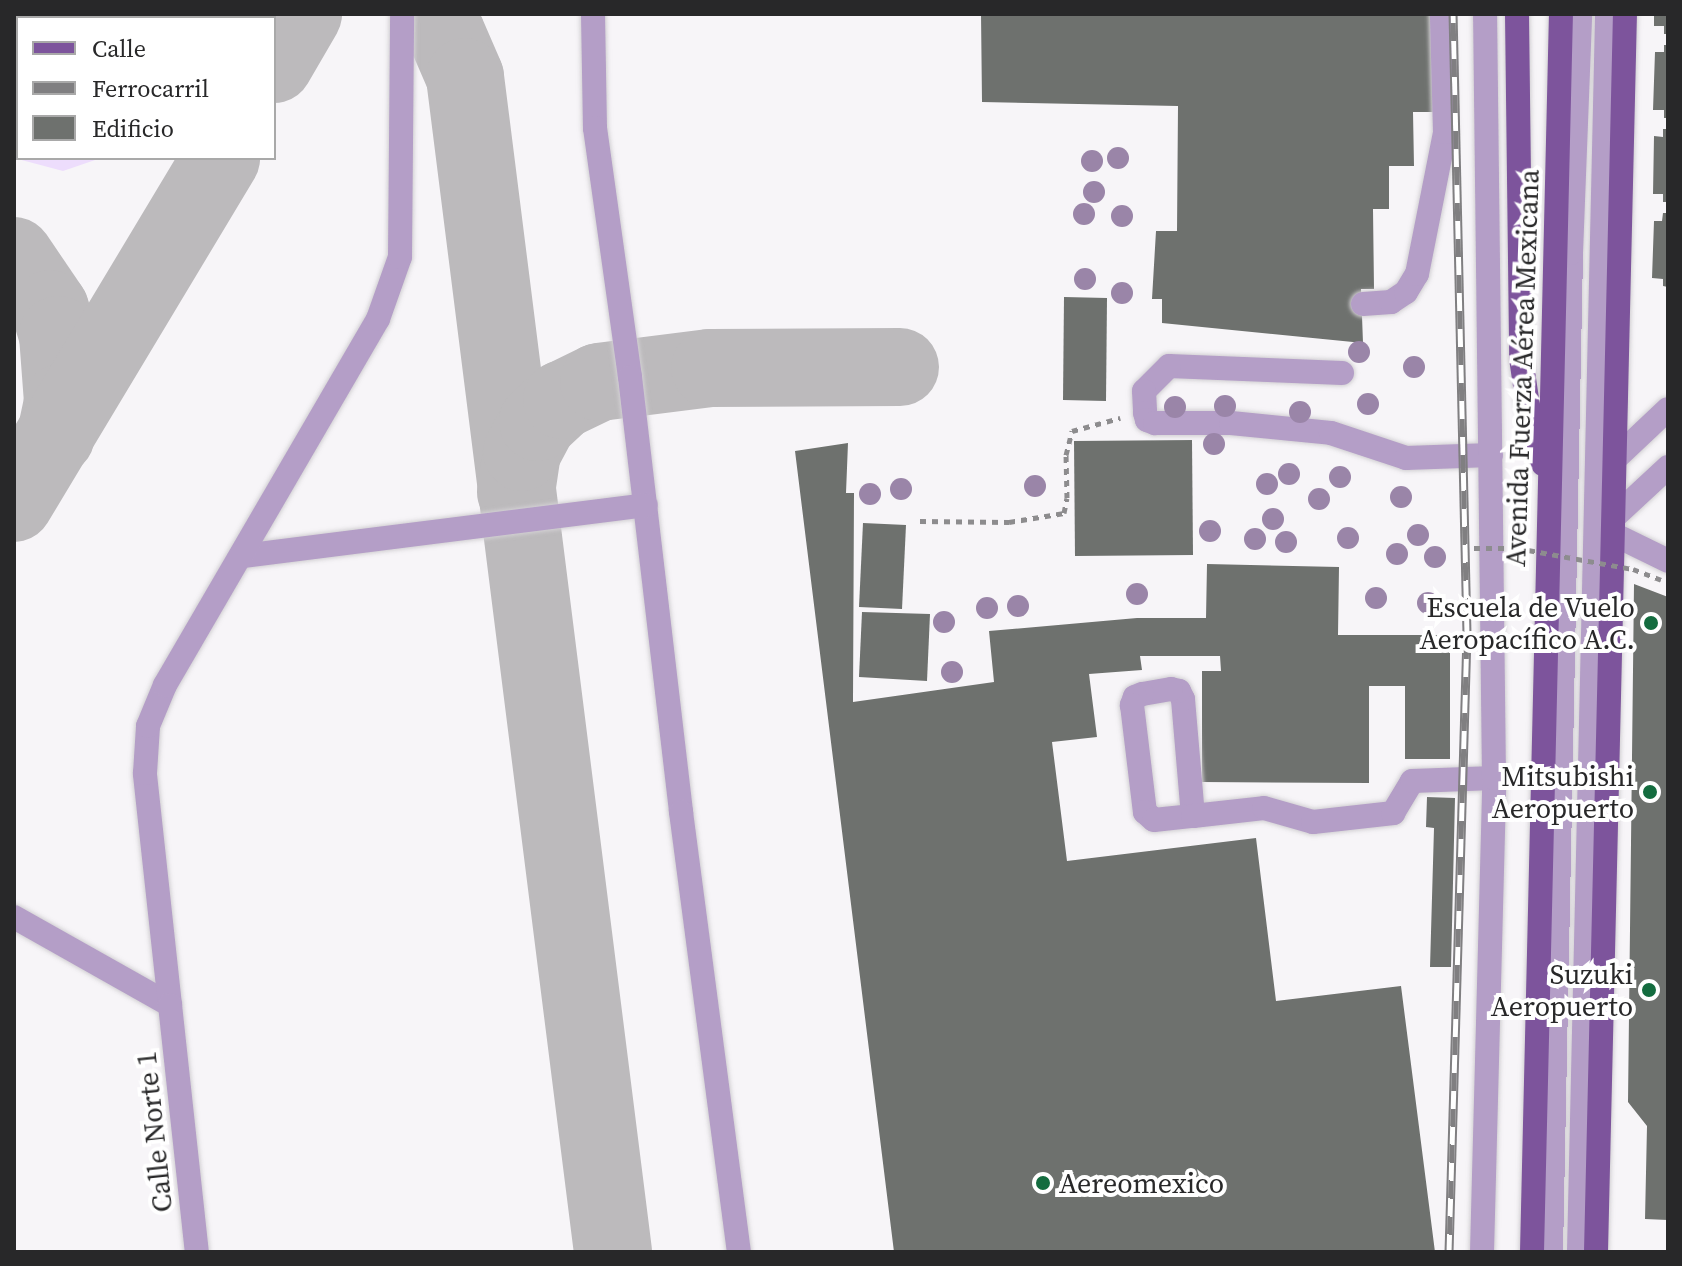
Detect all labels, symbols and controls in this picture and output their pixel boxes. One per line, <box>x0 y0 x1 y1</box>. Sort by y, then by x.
legend <box>16 16 276 160</box>
text: Calle <box>92 32 146 65</box>
text: Ferrocarril <box>92 72 209 105</box>
text: Edificio <box>92 112 174 145</box>
street label: Avenida Fuerza Aérea Mexicana <box>1498 169 1546 567</box>
place label: Escuela de Vuelo Aeropacífico A.C. <box>1419 590 1635 656</box>
marker: Escuela de Vuelo Aeropacífico A.C. <box>1642 614 1660 632</box>
place label: Mitsubishi Aeropuerto <box>1492 759 1634 825</box>
marker: Mitsubishi Aeropuerto <box>1641 783 1659 801</box>
place label: Suzuki Aeropuerto <box>1491 957 1633 1023</box>
marker: Suzuki Aeropuerto <box>1640 981 1658 999</box>
street label: Calle Norte 1 <box>129 1050 179 1214</box>
place label: Aereomexico <box>1059 1166 1224 1200</box>
marker: Aereomexico <box>1034 1174 1052 1192</box>

